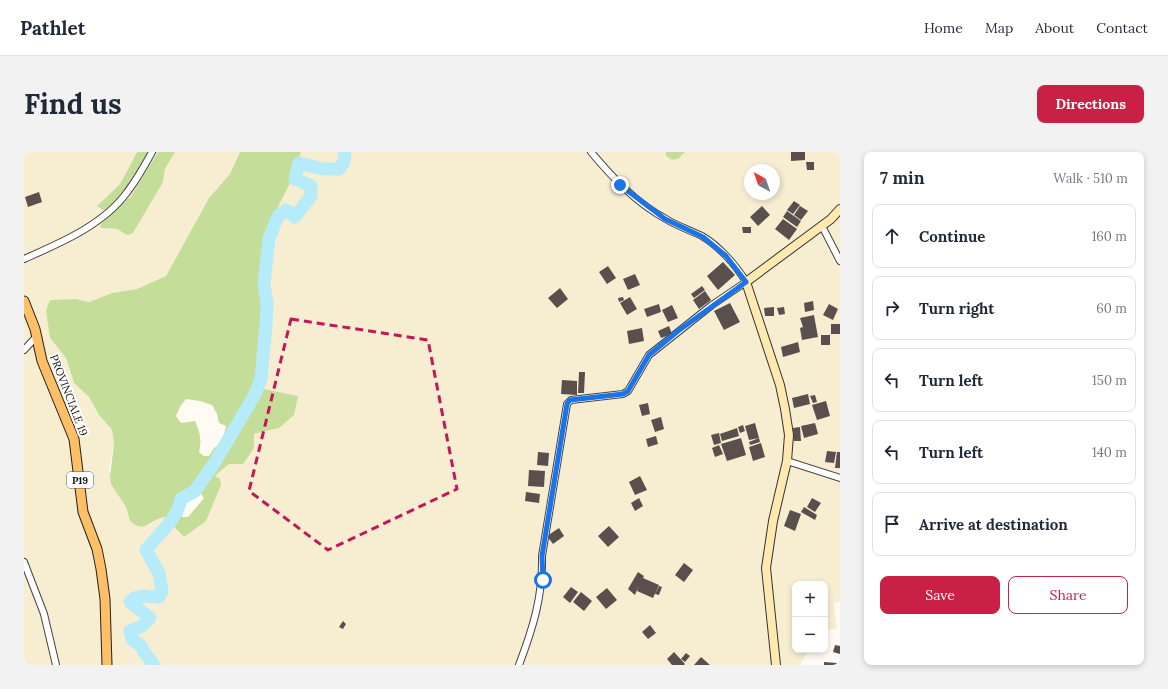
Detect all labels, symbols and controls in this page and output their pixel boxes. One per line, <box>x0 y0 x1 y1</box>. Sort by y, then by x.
text: Pathlet <box>20 16 85 40</box>
text: Home <box>924 19 963 37</box>
text: Map <box>985 19 1013 37</box>
text: About <box>1035 19 1074 37</box>
text: Contact <box>1096 19 1148 37</box>
button: Directions <box>1037 85 1144 123</box>
text: Find us <box>24 86 122 122</box>
north arrow <box>744 164 780 200</box>
text: 7 min <box>880 167 925 189</box>
text: Walk · 510 m <box>1053 170 1128 187</box>
route end <box>611 176 629 194</box>
icon: ahead <box>881 225 903 247</box>
text: Continue <box>919 227 985 246</box>
text: 160 m <box>1092 228 1127 245</box>
icon: right <box>881 297 903 319</box>
text: Turn right <box>919 299 995 318</box>
text: 60 m <box>1096 300 1127 317</box>
street label: PROVINCIALE 19 <box>47 352 91 438</box>
icon: left <box>881 369 903 391</box>
text: Turn left <box>919 371 983 390</box>
text: 150 m <box>1092 372 1127 389</box>
icon: left <box>881 441 903 463</box>
text: Turn left <box>919 443 983 462</box>
text: 140 m <box>1092 444 1127 461</box>
road number: P19 <box>67 472 93 488</box>
icon: arrive <box>881 513 903 535</box>
text: Arrive at destination <box>919 515 1068 534</box>
route start <box>534 571 552 589</box>
button: Save <box>880 576 1000 614</box>
button: Share <box>1008 576 1128 614</box>
map controls <box>792 581 828 653</box>
button: + <box>792 581 828 617</box>
button: − <box>792 617 828 653</box>

